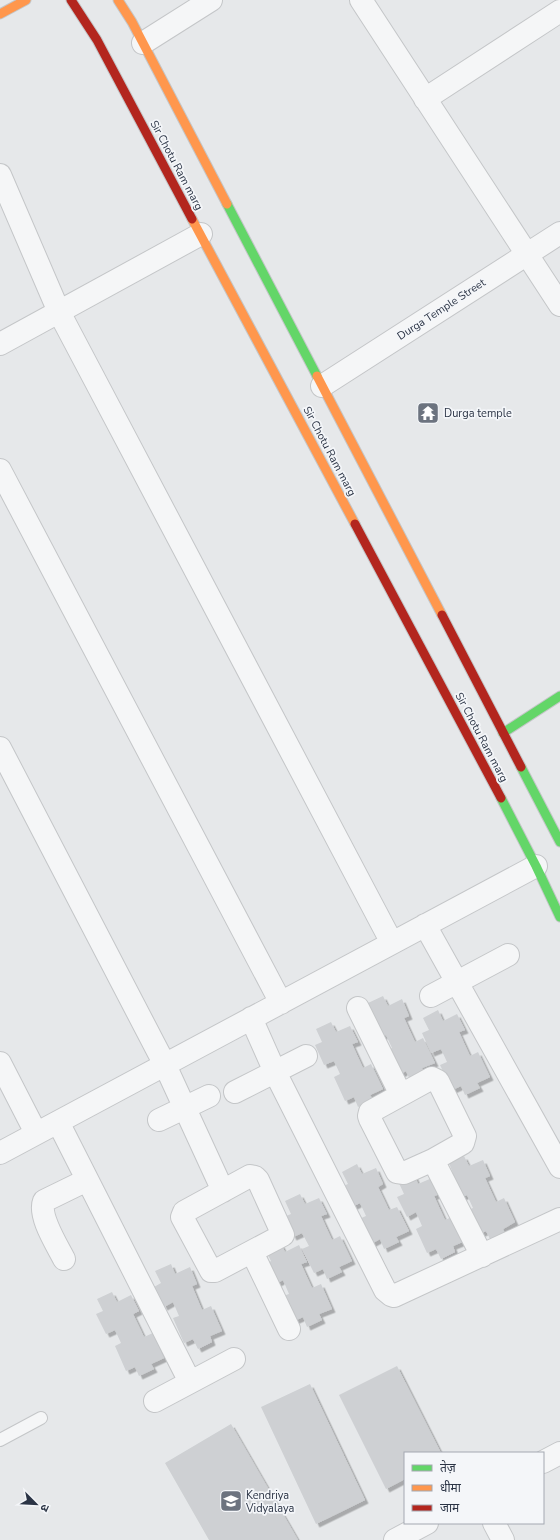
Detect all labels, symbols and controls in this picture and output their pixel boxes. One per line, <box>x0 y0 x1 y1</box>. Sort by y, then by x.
street label: Sir Chotu Ram marg <box>147 118 207 213</box>
street label: Durga Temple Street <box>394 275 489 344</box>
temple icon: Durga temple <box>415 400 441 426</box>
street label: Sir Chotu Ram marg <box>300 404 360 499</box>
place label: Durga temple <box>444 406 512 421</box>
street label: Sir Chotu Ram marg <box>452 690 512 785</box>
legend <box>404 1452 544 1524</box>
text: तेज़ <box>440 1460 457 1476</box>
text: धीमा <box>440 1480 462 1496</box>
north arrow <box>16 1484 56 1524</box>
school or university icon: Kendriya Vidyalaya <box>218 1488 244 1514</box>
place label: Kendriya Vidyalaya <box>245 1488 294 1516</box>
text: जाम <box>440 1500 460 1516</box>
text: उ <box>36 1502 53 1514</box>

